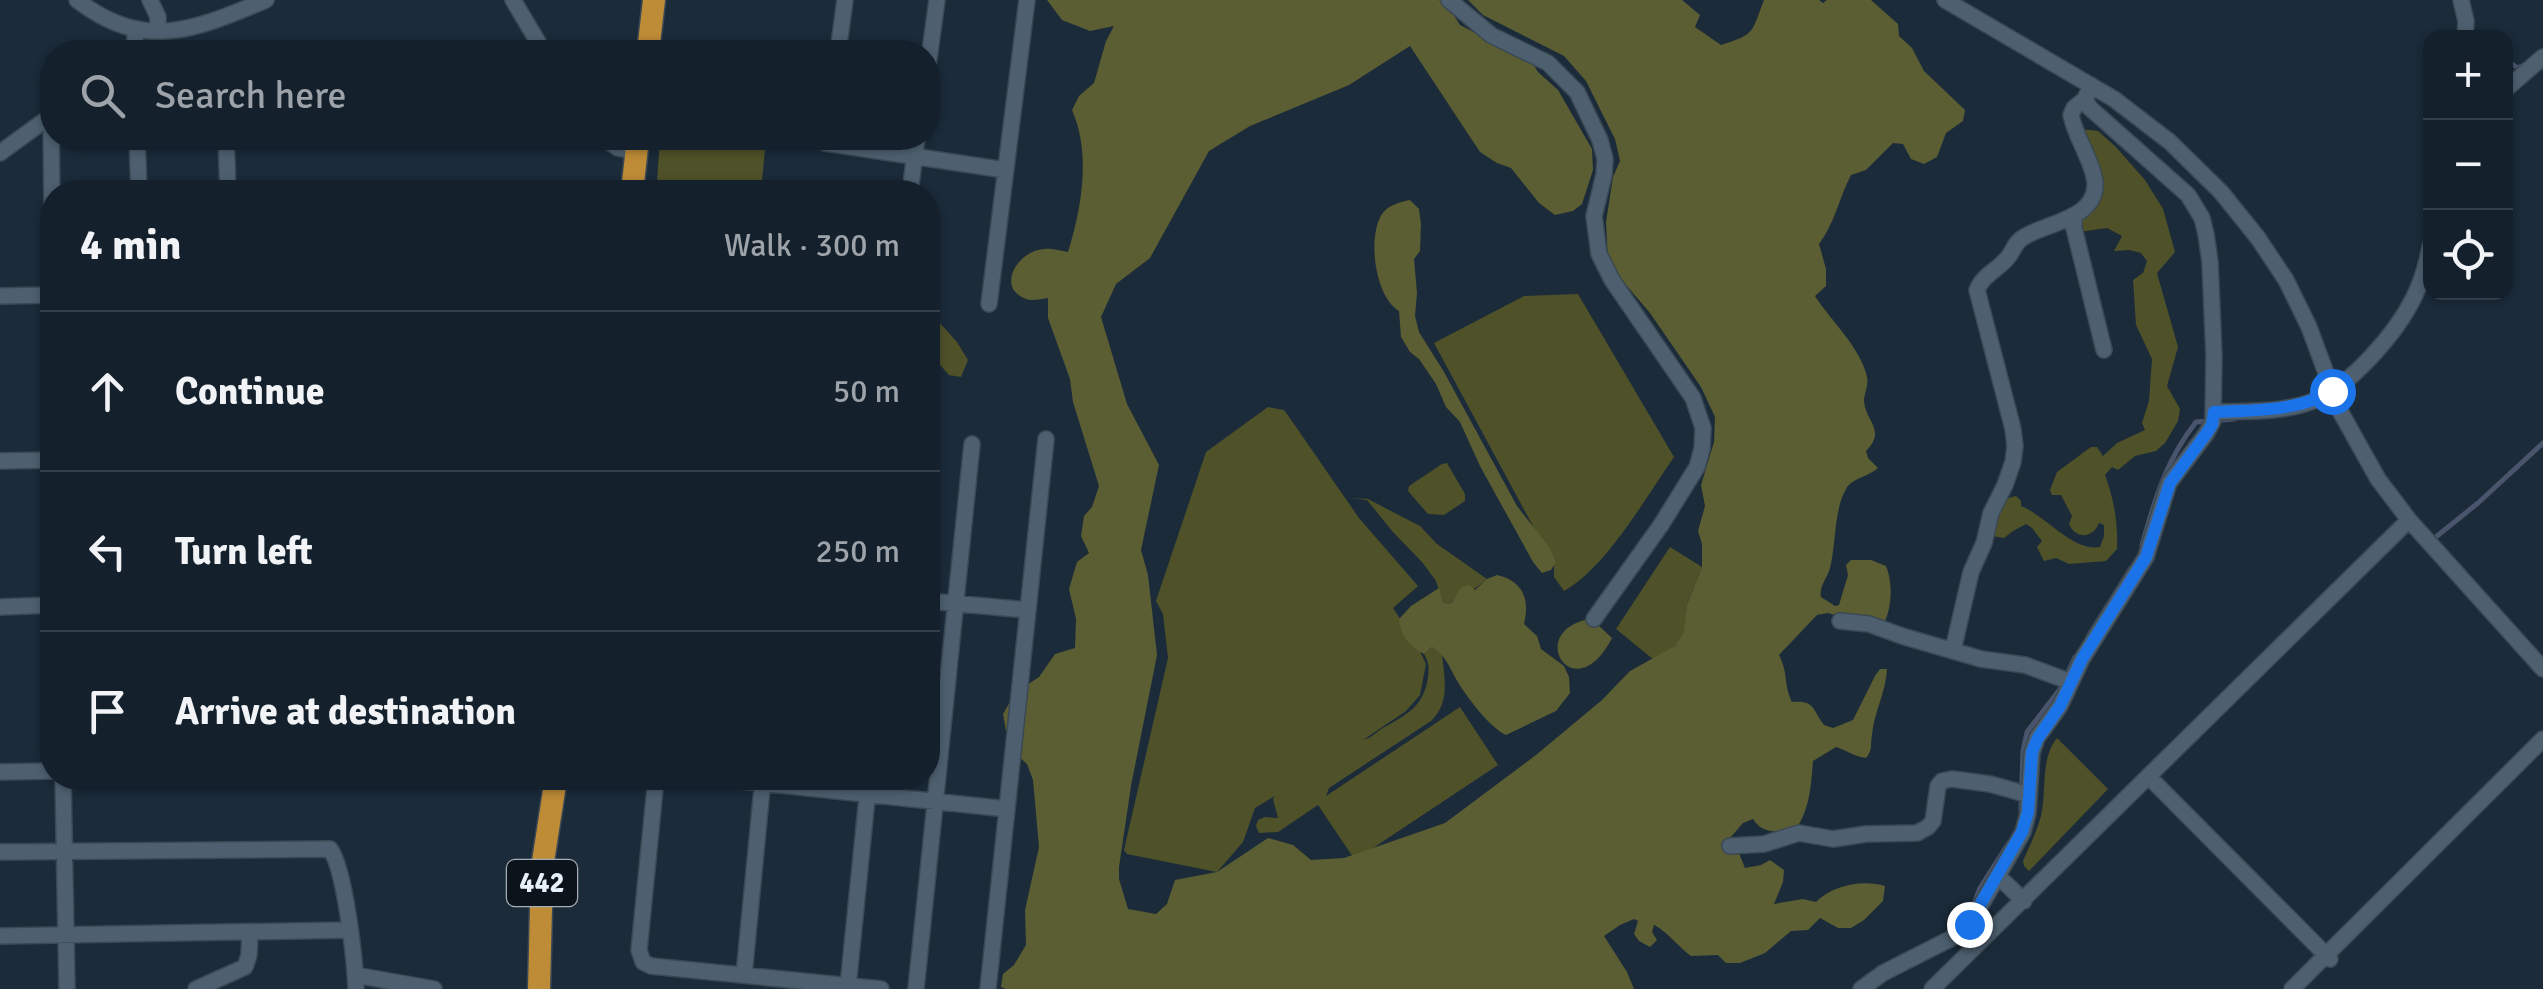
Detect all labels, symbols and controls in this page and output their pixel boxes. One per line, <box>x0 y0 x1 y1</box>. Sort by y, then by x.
map controls <box>2423 30 2513 300</box>
button: + <box>2423 30 2513 120</box>
search box <box>40 40 940 150</box>
icon: search <box>75 68 130 123</box>
text: Search here <box>155 72 347 119</box>
button: − <box>2423 120 2513 210</box>
button: locate <box>2423 210 2513 300</box>
text: 4 min <box>80 220 181 271</box>
text: Walk · 300 m <box>724 226 900 265</box>
icon: ahead <box>80 364 135 419</box>
text: Continue <box>175 368 325 415</box>
route start <box>2310 369 2356 415</box>
text: 50 m <box>833 372 900 411</box>
icon: left <box>80 524 135 579</box>
text: Turn left <box>175 528 313 575</box>
text: 250 m <box>816 532 900 571</box>
icon: arrive <box>80 684 135 739</box>
text: Arrive at destination <box>175 688 516 735</box>
road number: 442 <box>507 860 577 906</box>
route end <box>1947 902 1993 948</box>

